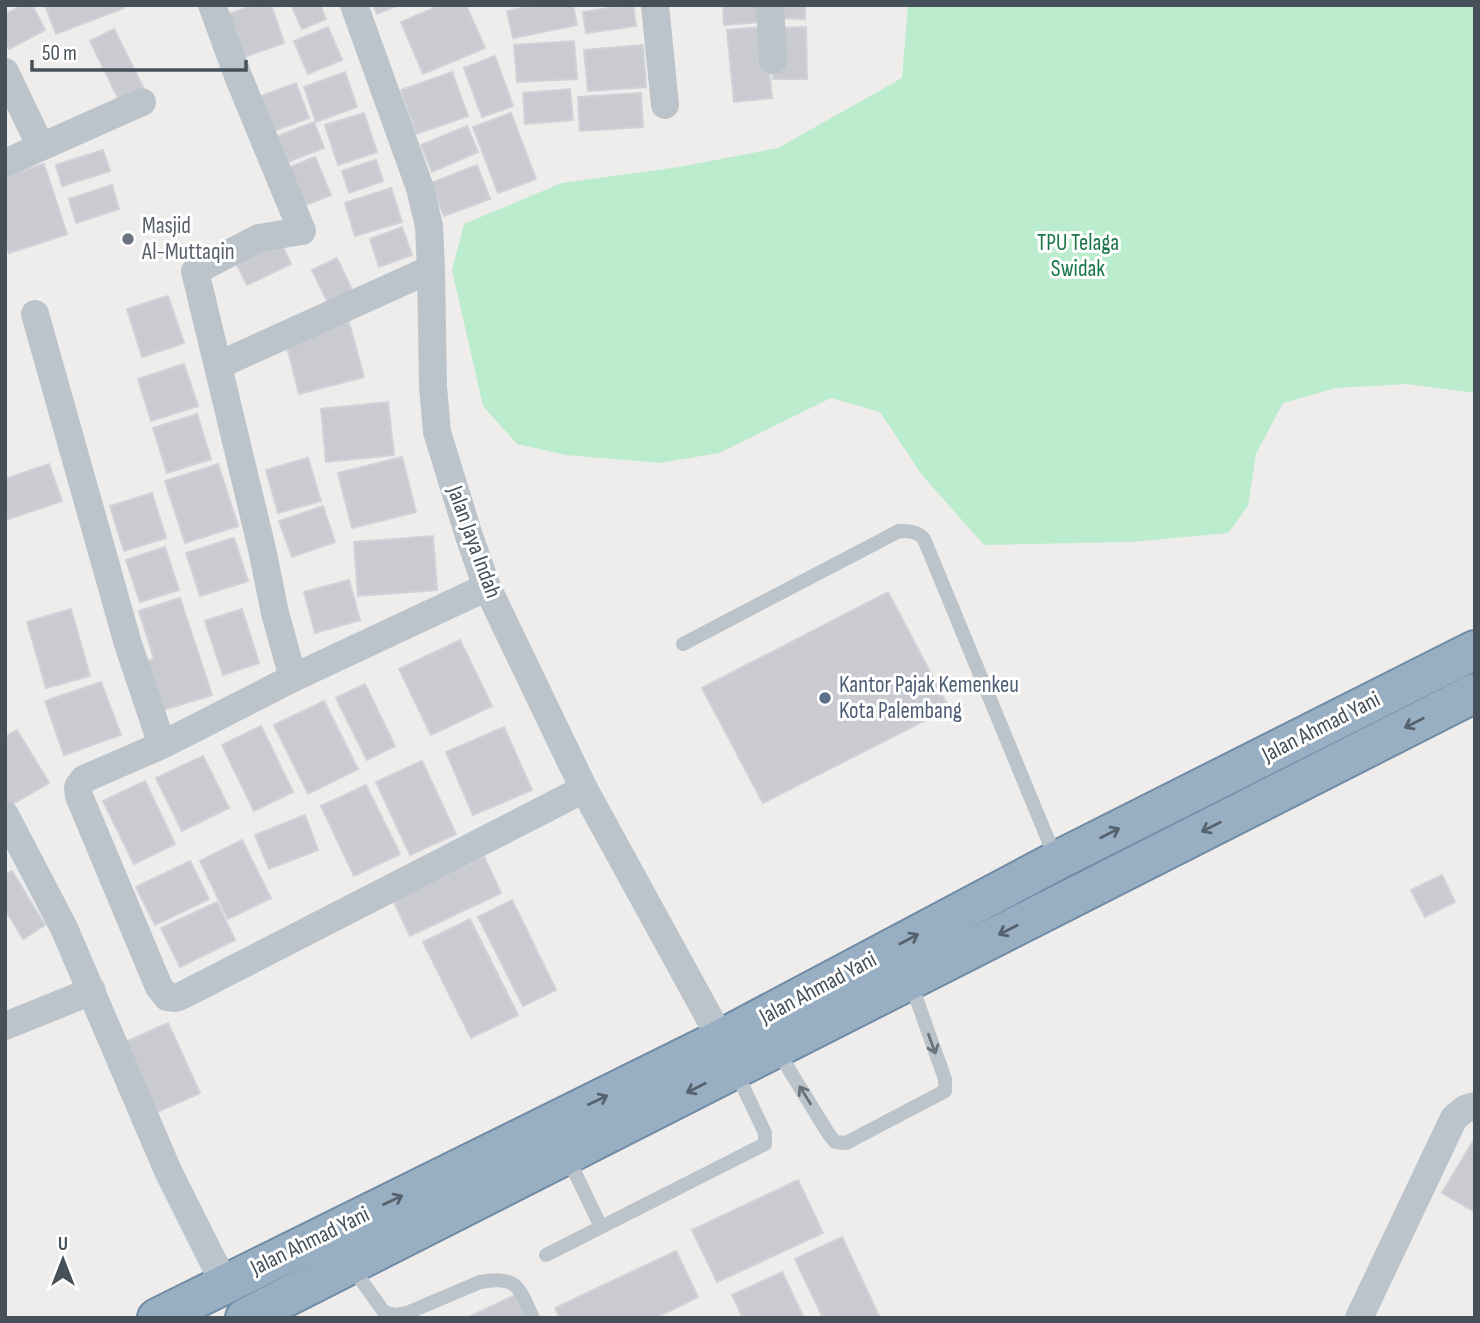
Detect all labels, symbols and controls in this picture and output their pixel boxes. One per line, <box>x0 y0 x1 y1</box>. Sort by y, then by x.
scale bar <box>32 28 245 72</box>
text: 50 m <box>42 41 77 66</box>
place label: Masjid Al-Muttaqin <box>141 212 235 266</box>
park label: TPU Telaga Swidak <box>1037 229 1119 283</box>
marker: Masjid Al-Muttaqin <box>120 231 136 247</box>
street label: Jalan Jaya Indah <box>440 481 507 602</box>
place label: Kantor Pajak Kemenkeu Kota Palembang <box>839 671 1019 725</box>
street label: Jalan Ahmad Yani <box>1256 685 1385 769</box>
marker: Kantor Pajak Kemenkeu Kota Palembang <box>817 690 833 706</box>
one-way arrow <box>1404 717 1425 731</box>
one-way arrow <box>1201 820 1222 834</box>
one-way arrow <box>1099 826 1120 840</box>
one-way arrow <box>998 923 1019 937</box>
one-way arrow <box>898 932 918 946</box>
street label: Jalan Ahmad Yani <box>754 945 881 1031</box>
one-way arrow <box>927 1033 939 1055</box>
one-way arrow <box>686 1082 707 1096</box>
one-way arrow <box>797 1086 811 1106</box>
one-way arrow <box>587 1092 608 1106</box>
one-way arrow <box>382 1193 403 1206</box>
street label: Jalan Ahmad Yani <box>245 1200 374 1282</box>
north arrow <box>28 1225 98 1295</box>
text: U <box>58 1233 68 1256</box>

